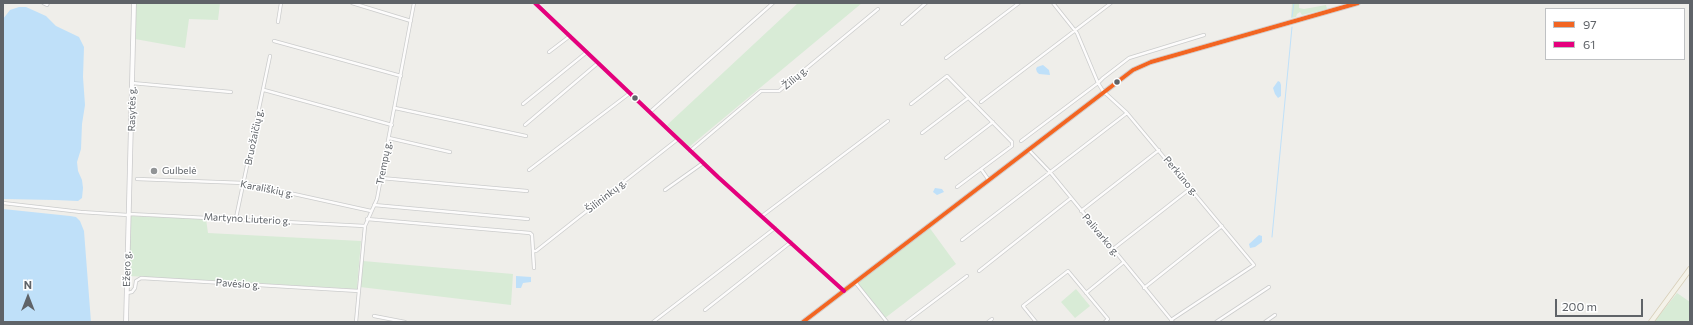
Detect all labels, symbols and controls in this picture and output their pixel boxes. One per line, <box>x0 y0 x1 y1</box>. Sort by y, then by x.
legend <box>1545 8 1685 60</box>
text: 97 <box>1583 17 1597 31</box>
text: 61 <box>1583 37 1595 51</box>
street label: Žilių g. <box>780 64 810 92</box>
unlabelled marker <box>1112 77 1122 87</box>
street label: Rasytės g. <box>126 86 138 132</box>
unlabelled marker <box>630 93 640 103</box>
street label: Bruožaičių g. <box>242 108 266 166</box>
street label: Trempų g. <box>374 140 394 186</box>
street label: Perkūno g. <box>1161 154 1201 198</box>
place label: Gulbelė <box>162 165 196 177</box>
marker: Gulbelė <box>149 166 159 176</box>
street label: Šilininkų g. <box>583 176 629 216</box>
street label: Karališkių g. <box>239 178 295 200</box>
street label: Martyno Liuterio g. <box>203 211 291 227</box>
street label: Palivarko g. <box>1080 211 1122 259</box>
street label: Ežero g. <box>121 251 133 287</box>
street label: Pavėsio g. <box>215 276 261 292</box>
north arrow <box>8 277 48 317</box>
text: N <box>24 278 32 291</box>
scale bar <box>1557 291 1645 317</box>
text: 200 m <box>1562 299 1597 313</box>

